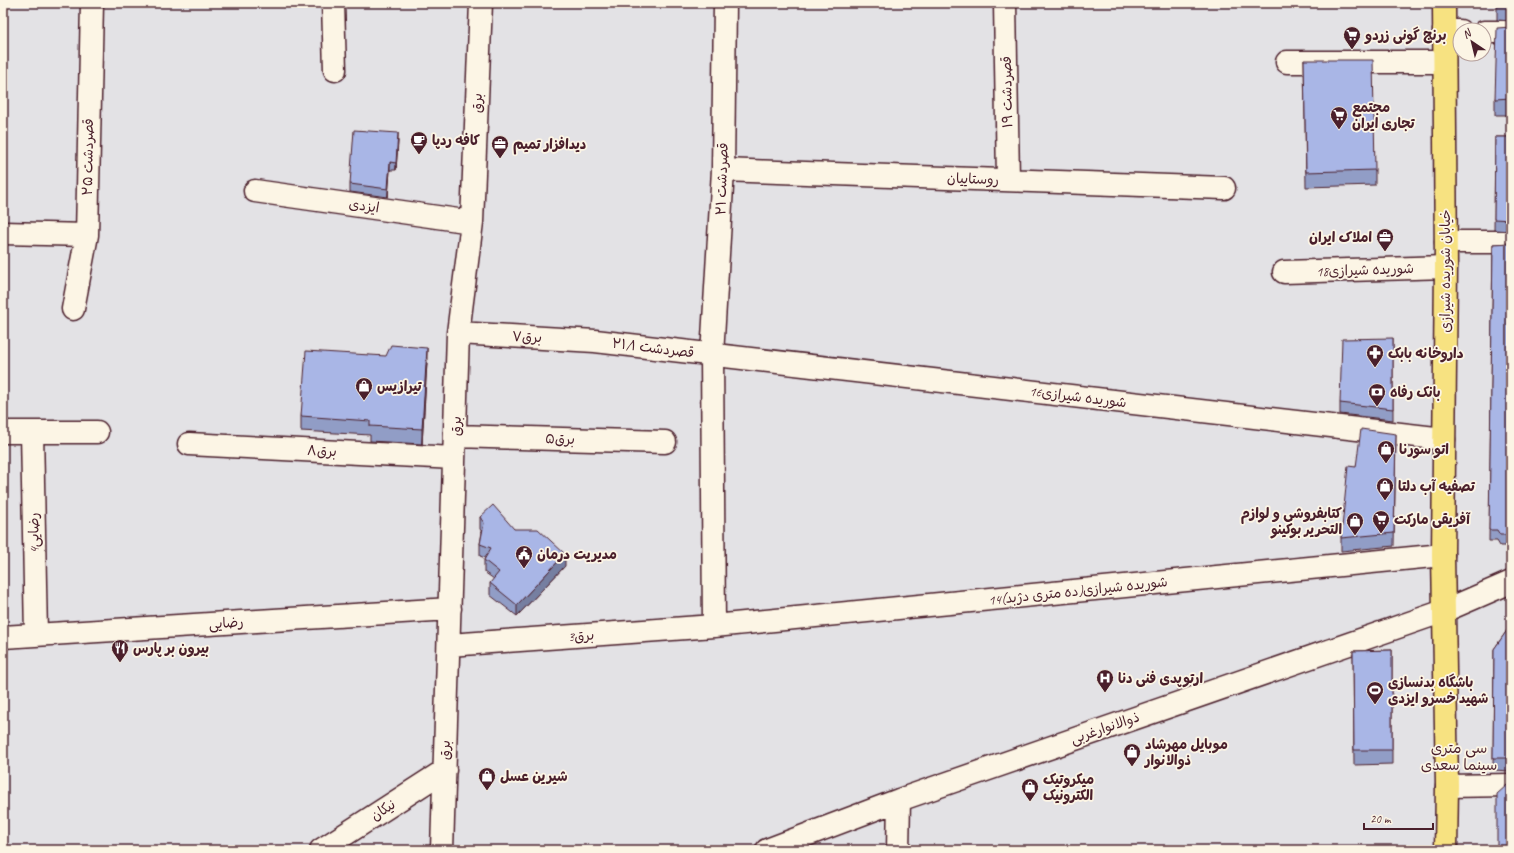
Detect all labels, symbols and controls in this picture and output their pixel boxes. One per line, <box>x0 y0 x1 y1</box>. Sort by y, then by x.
north arrow <box>1452 22 1492 62</box>
supermarket icon: برنج گونی زردو <box>1342 25 1362 50</box>
text: N <box>1459 25 1475 41</box>
place label: برنج گونی زردو <box>1364 26 1446 45</box>
street label: قصردشت ۱۹ <box>998 56 1016 128</box>
street label: برق <box>468 93 486 113</box>
place label: مجتمع تجاری ایران <box>1352 99 1416 132</box>
supermarket icon: مجتمع تجاری ایران <box>1329 105 1349 130</box>
street label: قصردشت ۲۵ <box>79 118 97 196</box>
cafe icon: کافه ردپا <box>409 130 429 155</box>
place label: کافه ردپا <box>432 132 481 149</box>
office icon: دیدافزار تمیم <box>490 134 510 159</box>
place label: دیدافزار تمیم <box>513 136 586 155</box>
street label: قصردشت ۲۱ <box>712 142 732 216</box>
street label: روستاییان <box>947 170 999 188</box>
street label: ایزدی <box>348 195 380 217</box>
street label: خیابان شوریده شیرازی <box>1437 209 1454 333</box>
office icon: املاک ایران <box>1375 227 1395 252</box>
place label: املاک ایران <box>1309 229 1372 246</box>
street label: 18شوریده شیرازی <box>1316 260 1414 280</box>
street label: برق۷ <box>512 328 542 346</box>
street label: قصردشت ۲۱/۱ <box>611 335 695 361</box>
pharmacy icon: داروخانه بابک <box>1365 343 1385 368</box>
place label: داروخانه بابک <box>1388 345 1464 363</box>
shop icon: تیرازیس <box>354 376 374 401</box>
place label: تیرازیس <box>377 378 423 395</box>
bank icon: بانک رفاه <box>1367 382 1387 407</box>
street label: شوریده شیرازی16 <box>1028 383 1128 411</box>
place label: بانک رفاه <box>1390 384 1441 401</box>
street label: برق <box>447 416 465 436</box>
street label: برق۵ <box>545 430 575 448</box>
shop icon: اتو سورنا <box>1376 439 1396 464</box>
place label: اتو سورنا <box>1399 441 1449 459</box>
street label: برق۸ <box>307 442 337 460</box>
shop icon: تصفیه آب دلتا <box>1375 476 1395 501</box>
place label: تصفیه آب دلتا <box>1398 478 1476 495</box>
place label: کتابفروشی و لوازم التحریر بوکینو <box>1241 505 1343 539</box>
supermarket icon: آفریقی مارکت <box>1371 509 1391 534</box>
shop icon: کتابفروشی و لوازم التحریر بوکینو <box>1345 511 1365 536</box>
place label: آفریقی مارکت <box>1394 511 1471 528</box>
street label: 4رضایی <box>25 512 43 554</box>
public building icon: مدیریت درمان <box>514 544 534 569</box>
place label: مدیریت درمان <box>537 546 617 563</box>
street label: 14شوریده شیرازی(ده متری دژبد) <box>987 573 1169 609</box>
street label: رضایی <box>208 613 244 633</box>
street label: 3برق <box>567 627 595 645</box>
restaurant icon: بیرون بر پارس <box>110 638 130 663</box>
place label: بیرون بر پارس <box>133 640 209 657</box>
hospital icon: ارتوپدی فنی دنا <box>1095 668 1115 693</box>
place label: ارتوپدی فنی دنا <box>1118 670 1203 688</box>
place label: باشگاه بدنسازی شهید خسرو ایزدی <box>1388 673 1488 707</box>
sports icon: باشگاه بدنسازی شهید خسرو ایزدی <box>1365 680 1385 705</box>
street label: ذوالانوارغربی <box>1068 708 1142 749</box>
place label: موبایل مهرشاد ذوالانوار <box>1143 736 1228 770</box>
district label: سی متری سینما سعدی <box>1421 739 1497 775</box>
street label: برق <box>436 740 454 760</box>
shop icon: موبایل مهرشاد ذوالانوار <box>1122 742 1142 767</box>
shop icon: شیرین عسل <box>477 766 497 791</box>
place label: شیرین عسل <box>500 768 567 785</box>
place label: میکروتیک الکترونیک <box>1043 771 1094 805</box>
shop icon: میکروتیک الکترونیک <box>1020 777 1040 802</box>
street label: نیکان <box>367 796 399 824</box>
scale bar <box>1364 805 1433 831</box>
text: 20 m <box>1370 811 1392 827</box>

